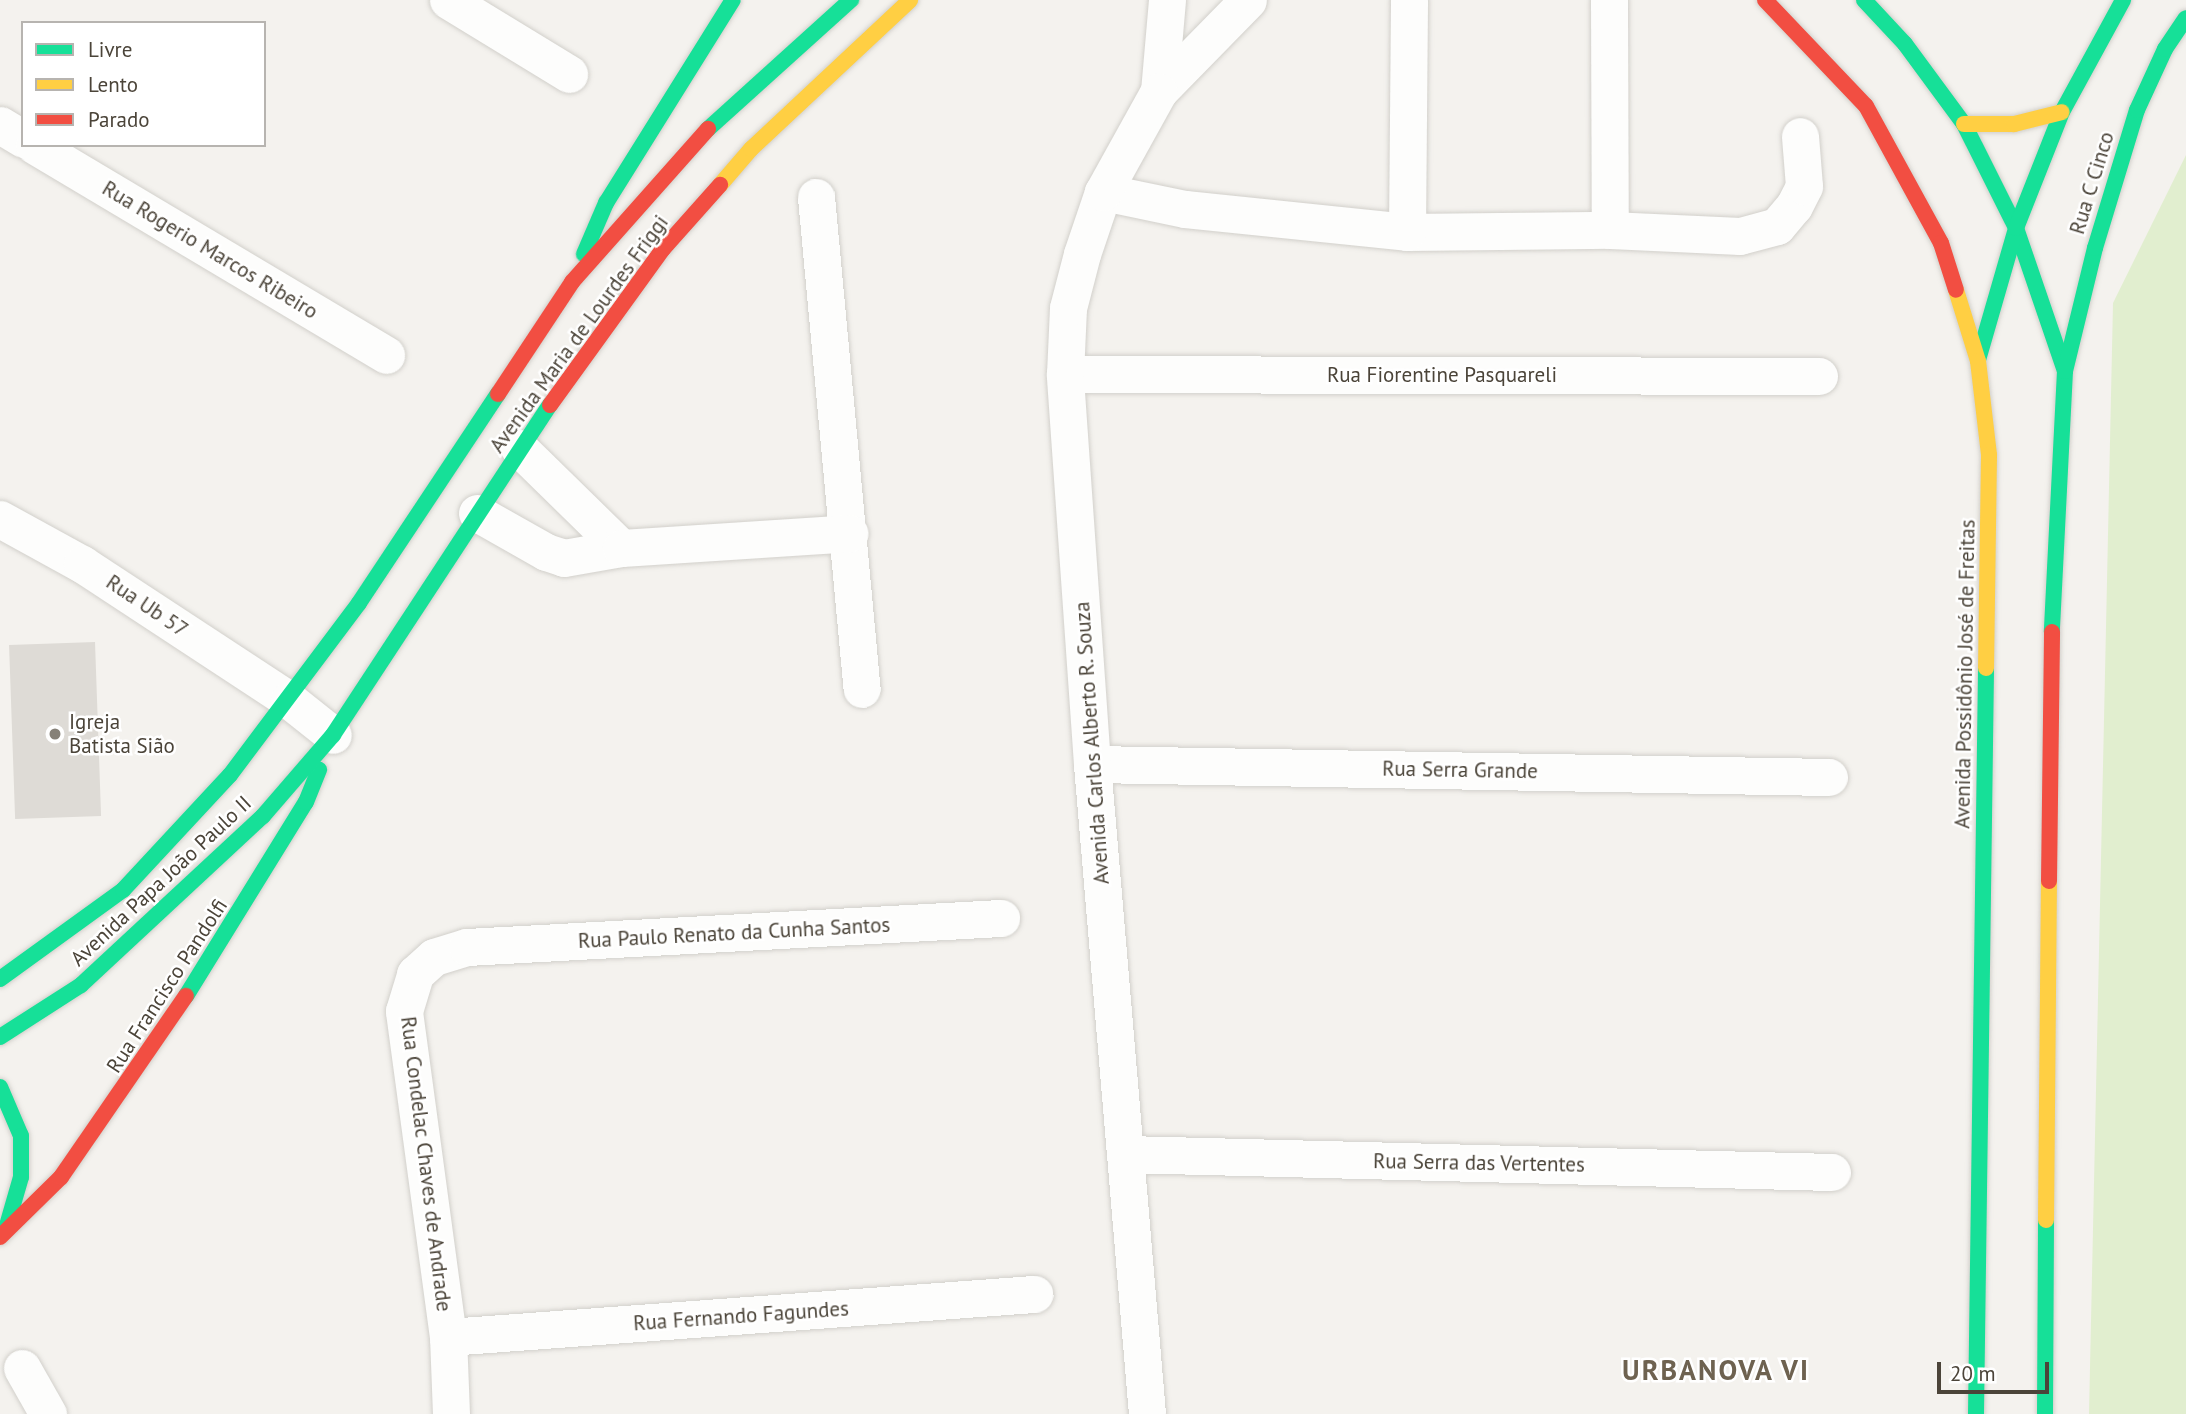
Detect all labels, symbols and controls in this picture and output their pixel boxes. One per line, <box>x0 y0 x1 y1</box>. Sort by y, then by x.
legend <box>21 21 266 147</box>
text: Livre <box>88 36 132 63</box>
text: Lento <box>88 71 138 98</box>
text: Parado <box>88 106 150 133</box>
street label: Rua C Cinco <box>2064 128 2120 238</box>
street label: Rua Rogerio Marcos Ribeiro <box>98 176 322 324</box>
street label: Avenida Maria de Lourdes Friggi <box>484 210 674 458</box>
street label: Rua Fiorentine Pasquareli <box>1327 362 1557 388</box>
street label: Avenida Possidônio José de Freitas <box>1950 519 1980 829</box>
street label: Rua Ub 57 <box>101 570 193 642</box>
street label: Avenida Carlos Alberto R. Souza <box>1069 600 1115 886</box>
place label: Igreja Batista Sião <box>69 709 175 759</box>
marker: Igreja Batista Sião <box>47 726 63 742</box>
street label: Rua Serra Grande <box>1382 756 1538 784</box>
street label: Avenida Papa João Paulo II <box>65 791 257 971</box>
street label: Rua Francisco Pandolfi <box>101 894 233 1078</box>
street label: Rua Paulo Renato da Cunha Santos <box>577 912 891 954</box>
street label: Rua Condelac Chaves de Andrade <box>395 1014 457 1314</box>
street label: Rua Serra das Vertentes <box>1373 1149 1585 1177</box>
street label: Rua Fernando Fagundes <box>632 1296 850 1336</box>
scale bar <box>1941 1348 2053 1392</box>
district label: URBANOVA VI <box>1622 1353 1810 1387</box>
text: 20 m <box>1950 1360 1996 1387</box>

